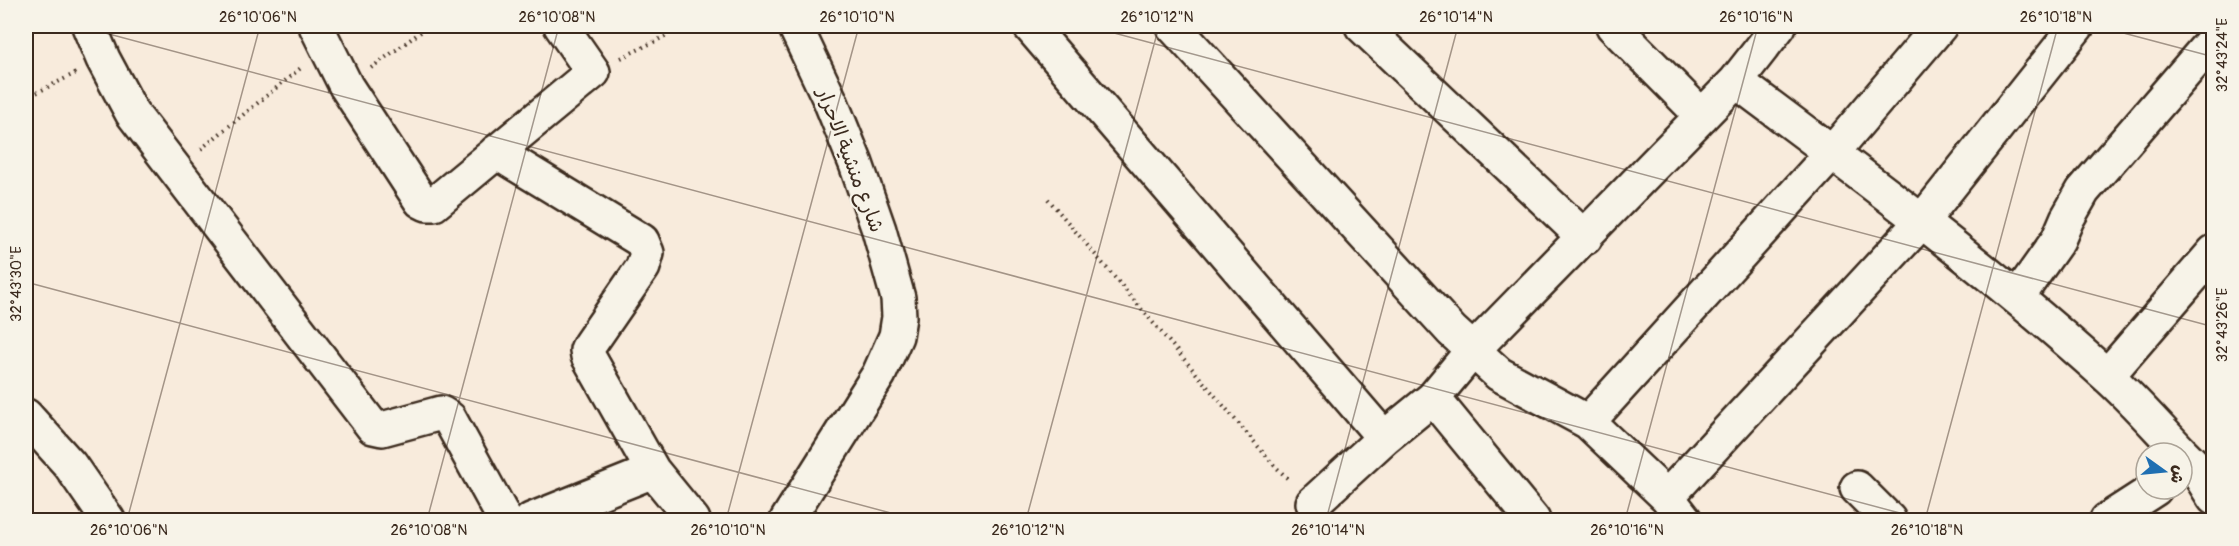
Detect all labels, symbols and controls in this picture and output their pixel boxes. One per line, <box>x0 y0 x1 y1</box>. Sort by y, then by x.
text: 26°10'06"N <box>219 8 297 27</box>
text: 26°10'08"N <box>519 8 595 27</box>
text: 26°10'10"N <box>819 8 895 27</box>
text: 26°10'12"N <box>1120 8 1194 27</box>
text: 26°10'14"N <box>1419 8 1493 27</box>
text: 26°10'16"N <box>1719 8 1793 27</box>
text: 26°10'18"N <box>2020 8 2092 27</box>
text: 32°43'24"E <box>2213 18 2232 92</box>
street label: شارع منشية الاحرار <box>810 83 890 236</box>
text: 32°43'30"E <box>7 246 26 322</box>
text: 32°43'26"E <box>2213 288 2232 362</box>
north arrow <box>2134 441 2194 501</box>
text: ش <box>2166 464 2189 486</box>
text: 26°10'06"N <box>90 521 168 540</box>
text: 26°10'08"N <box>391 521 467 540</box>
text: 26°10'10"N <box>690 521 766 540</box>
text: 26°10'12"N <box>991 521 1065 540</box>
text: 26°10'14"N <box>1291 521 1365 540</box>
text: 26°10'16"N <box>1590 521 1664 540</box>
text: 26°10'18"N <box>1891 521 1963 540</box>

